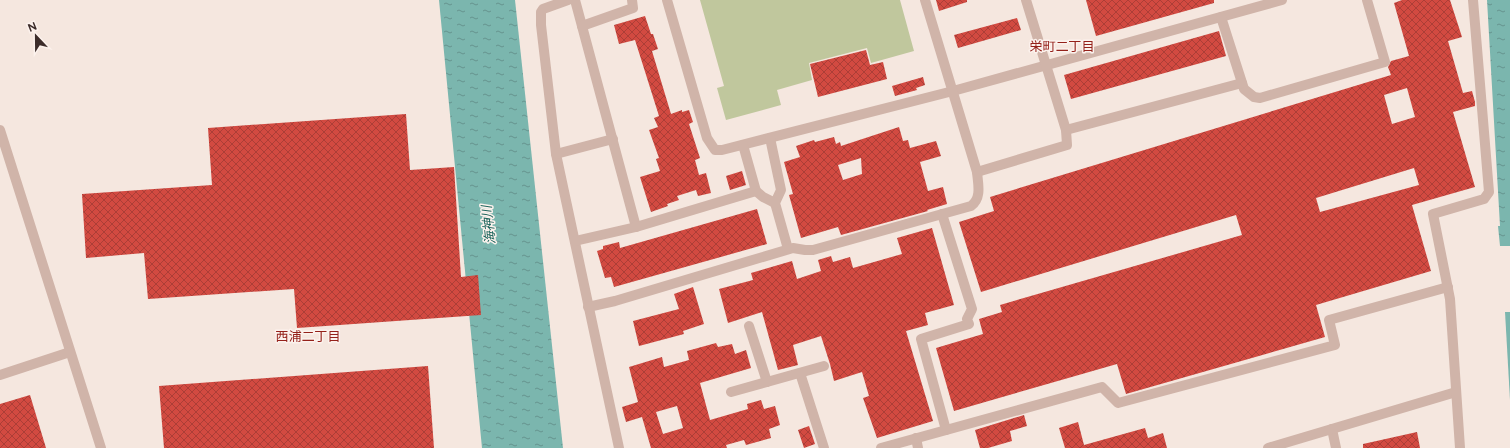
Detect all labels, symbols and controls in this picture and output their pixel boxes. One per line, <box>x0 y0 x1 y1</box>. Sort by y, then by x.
north arrow <box>16 16 56 56</box>
text: N <box>26 20 39 35</box>
district label: 栄町二丁目 <box>1029 39 1095 54</box>
water label: 海神川 <box>479 203 498 245</box>
district label: 西浦二丁目 <box>275 329 341 344</box>

